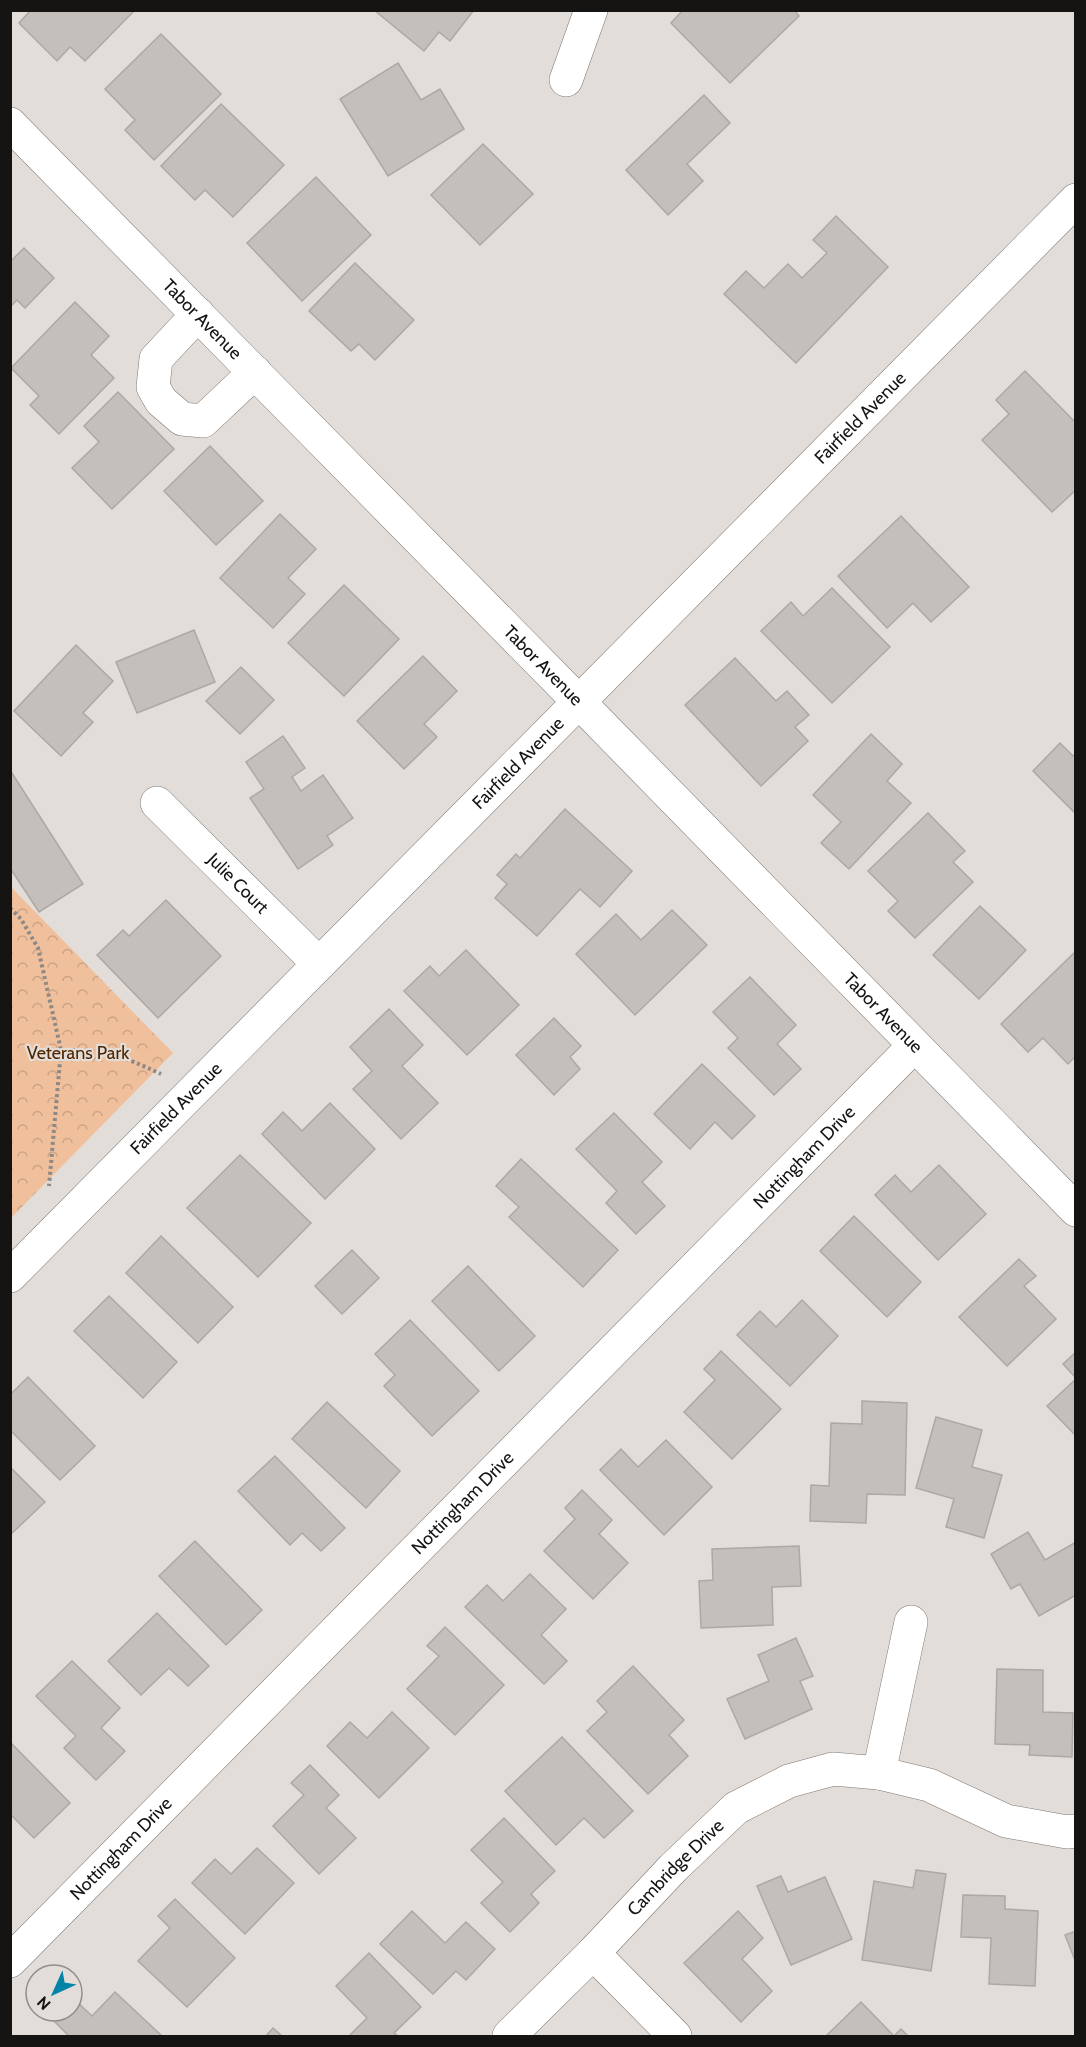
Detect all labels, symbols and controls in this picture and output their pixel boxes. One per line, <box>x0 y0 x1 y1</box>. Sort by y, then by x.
street label: Tabor Avenue <box>158 275 247 364</box>
street label: Fairfield Avenue <box>810 367 911 469</box>
street label: Tabor Avenue <box>499 621 587 710</box>
street label: Fairfield Avenue <box>468 712 569 814</box>
street label: Julie Court <box>202 848 273 918</box>
street label: Tabor Avenue <box>839 968 927 1058</box>
park label: Veterans Park <box>27 1042 130 1064</box>
street label: Fairfield Avenue <box>126 1058 226 1159</box>
street label: Nottingham Drive <box>749 1101 860 1213</box>
street label: Nottingham Drive <box>407 1447 518 1559</box>
street label: Nottingham Drive <box>65 1793 177 1905</box>
street label: Cambridge Drive <box>623 1814 728 1920</box>
north arrow <box>24 1963 84 2023</box>
text: N <box>33 1993 54 2014</box>

